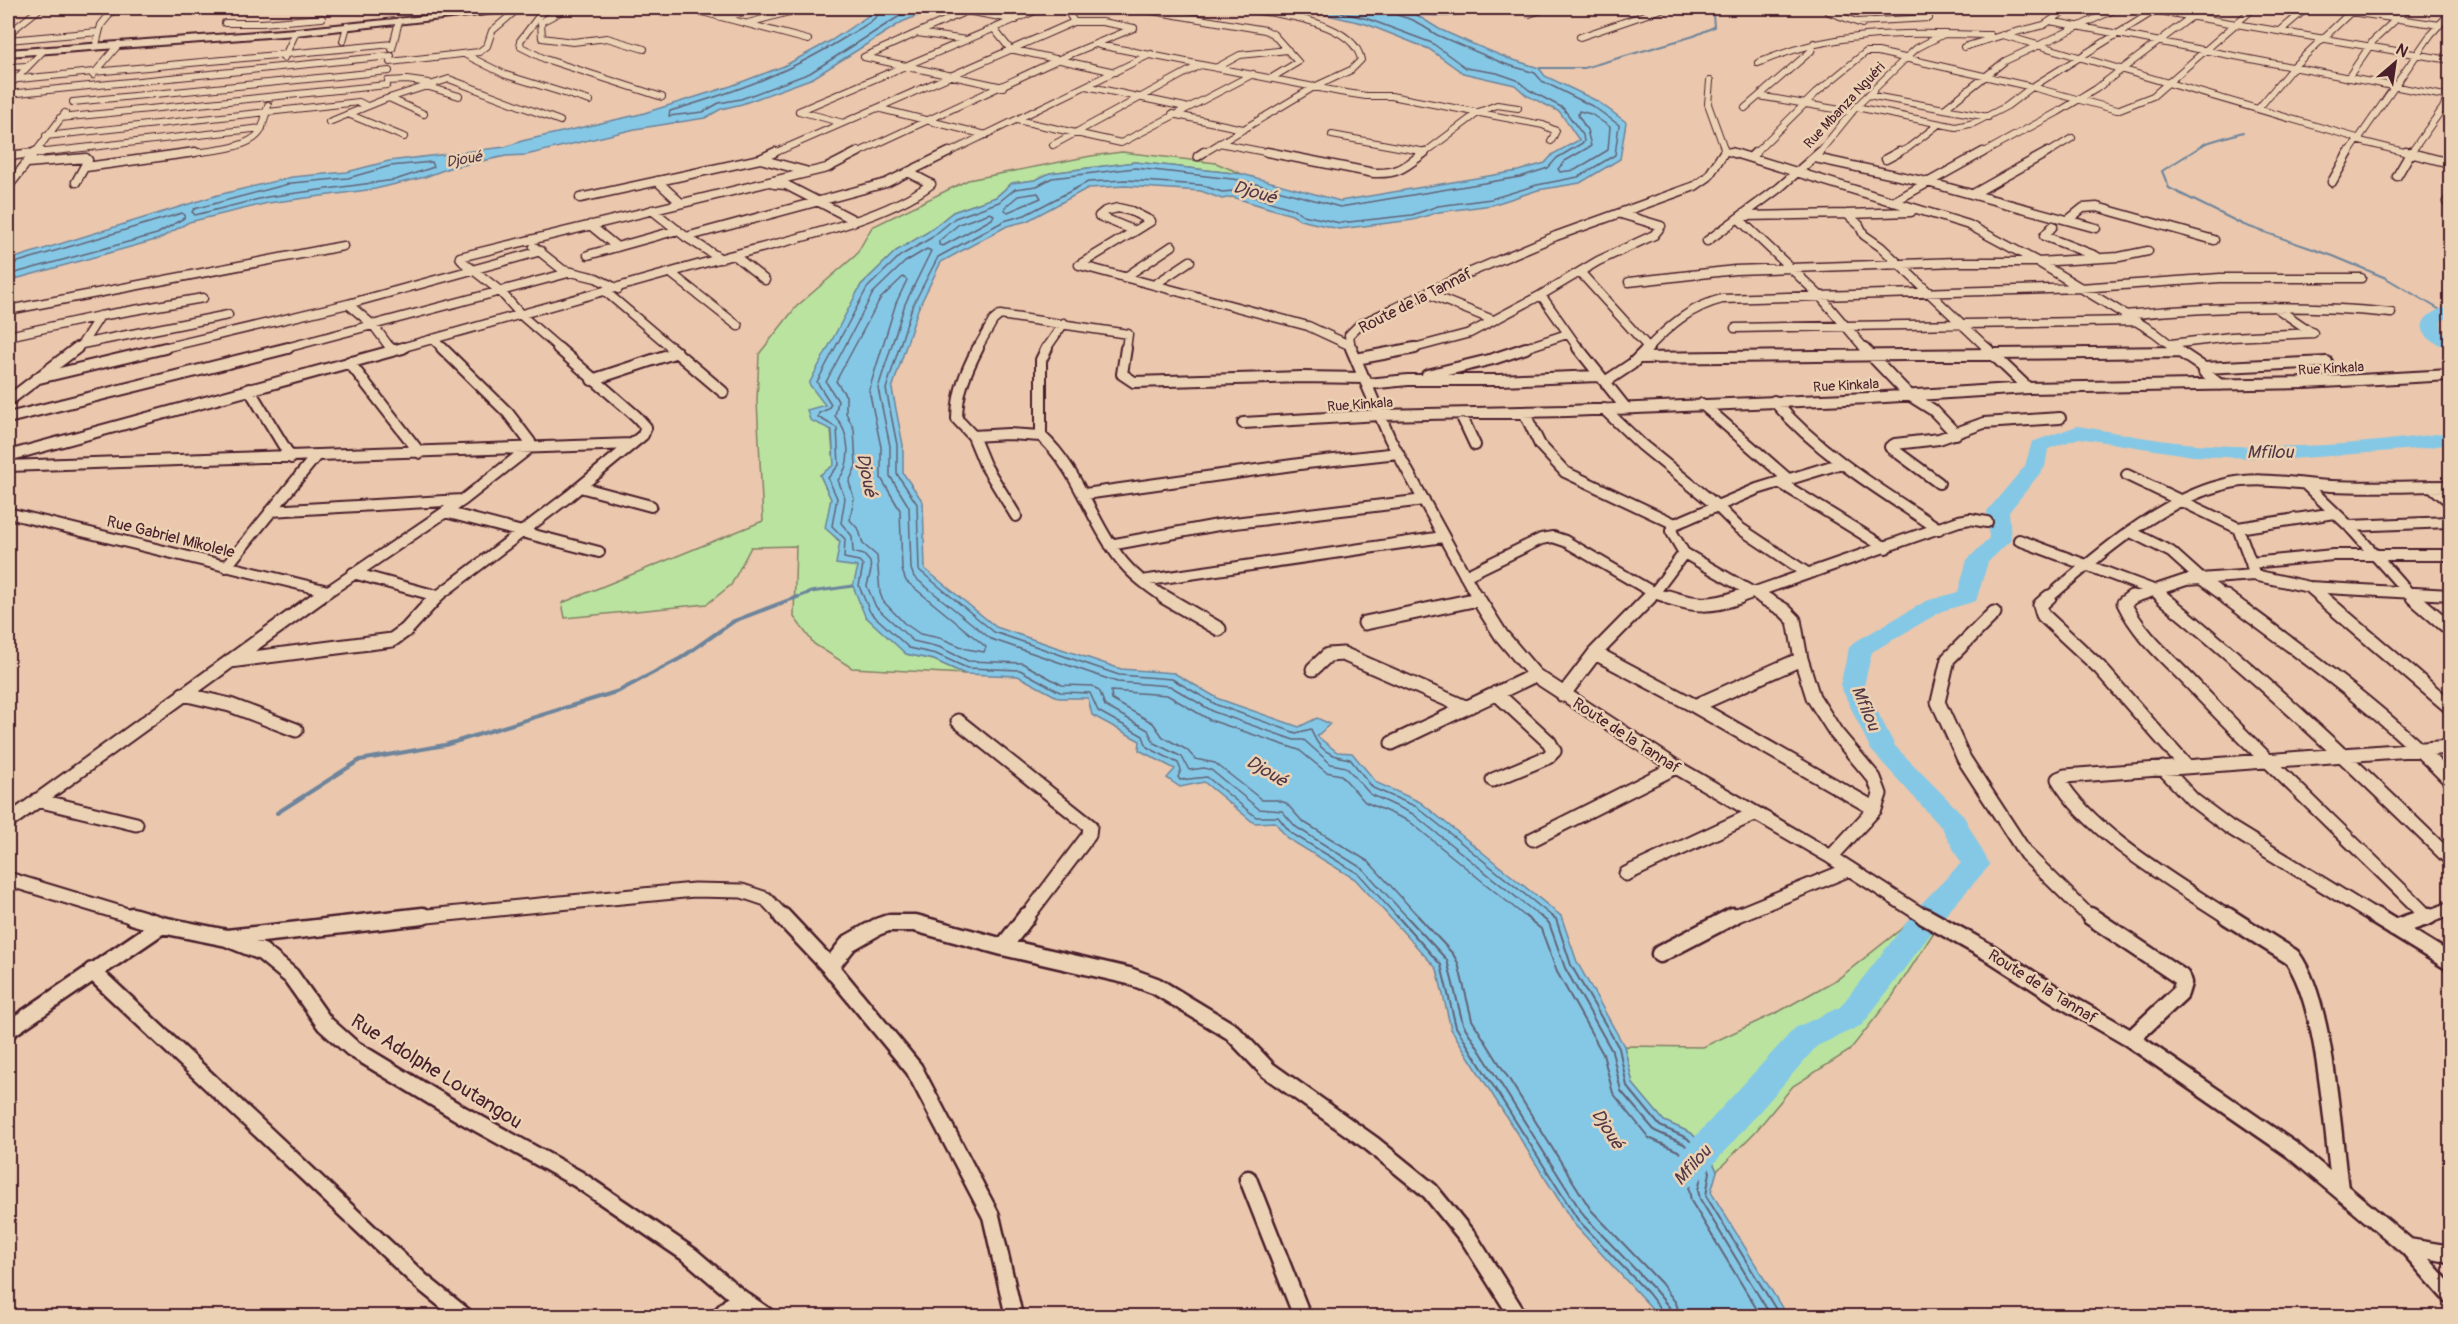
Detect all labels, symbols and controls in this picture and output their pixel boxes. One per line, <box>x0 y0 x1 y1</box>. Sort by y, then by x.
north arrow <box>2365 33 2425 93</box>
text: N <box>2392 39 2412 62</box>
street label: Rue Mbanza Nguéri <box>1800 58 1889 152</box>
water label: Djoué <box>444 147 485 172</box>
water label: Djoué <box>1231 175 1280 210</box>
street label: Route de la Tannaf <box>1355 263 1476 338</box>
street label: Rue Kinkala <box>2298 358 2364 379</box>
street label: Rue Kinkala <box>1813 375 1879 396</box>
street label: Rue Kinkala <box>1327 394 1394 415</box>
water label: Mfilou <box>2247 441 2294 464</box>
water label: Djoué <box>851 451 882 500</box>
street label: Rue Gabriel Mikolele <box>105 511 237 563</box>
water label: Mfilou <box>1846 682 1886 735</box>
street label: Route de la Tannaf <box>1569 693 1685 778</box>
water label: Djoué <box>1242 750 1293 793</box>
street label: Route de la Tannaf <box>1984 945 2101 1029</box>
street label: Rue Adolphe Loutangou <box>346 1008 527 1134</box>
water label: Djoué <box>1586 1105 1630 1155</box>
water label: Mfilou <box>1668 1140 1717 1190</box>

